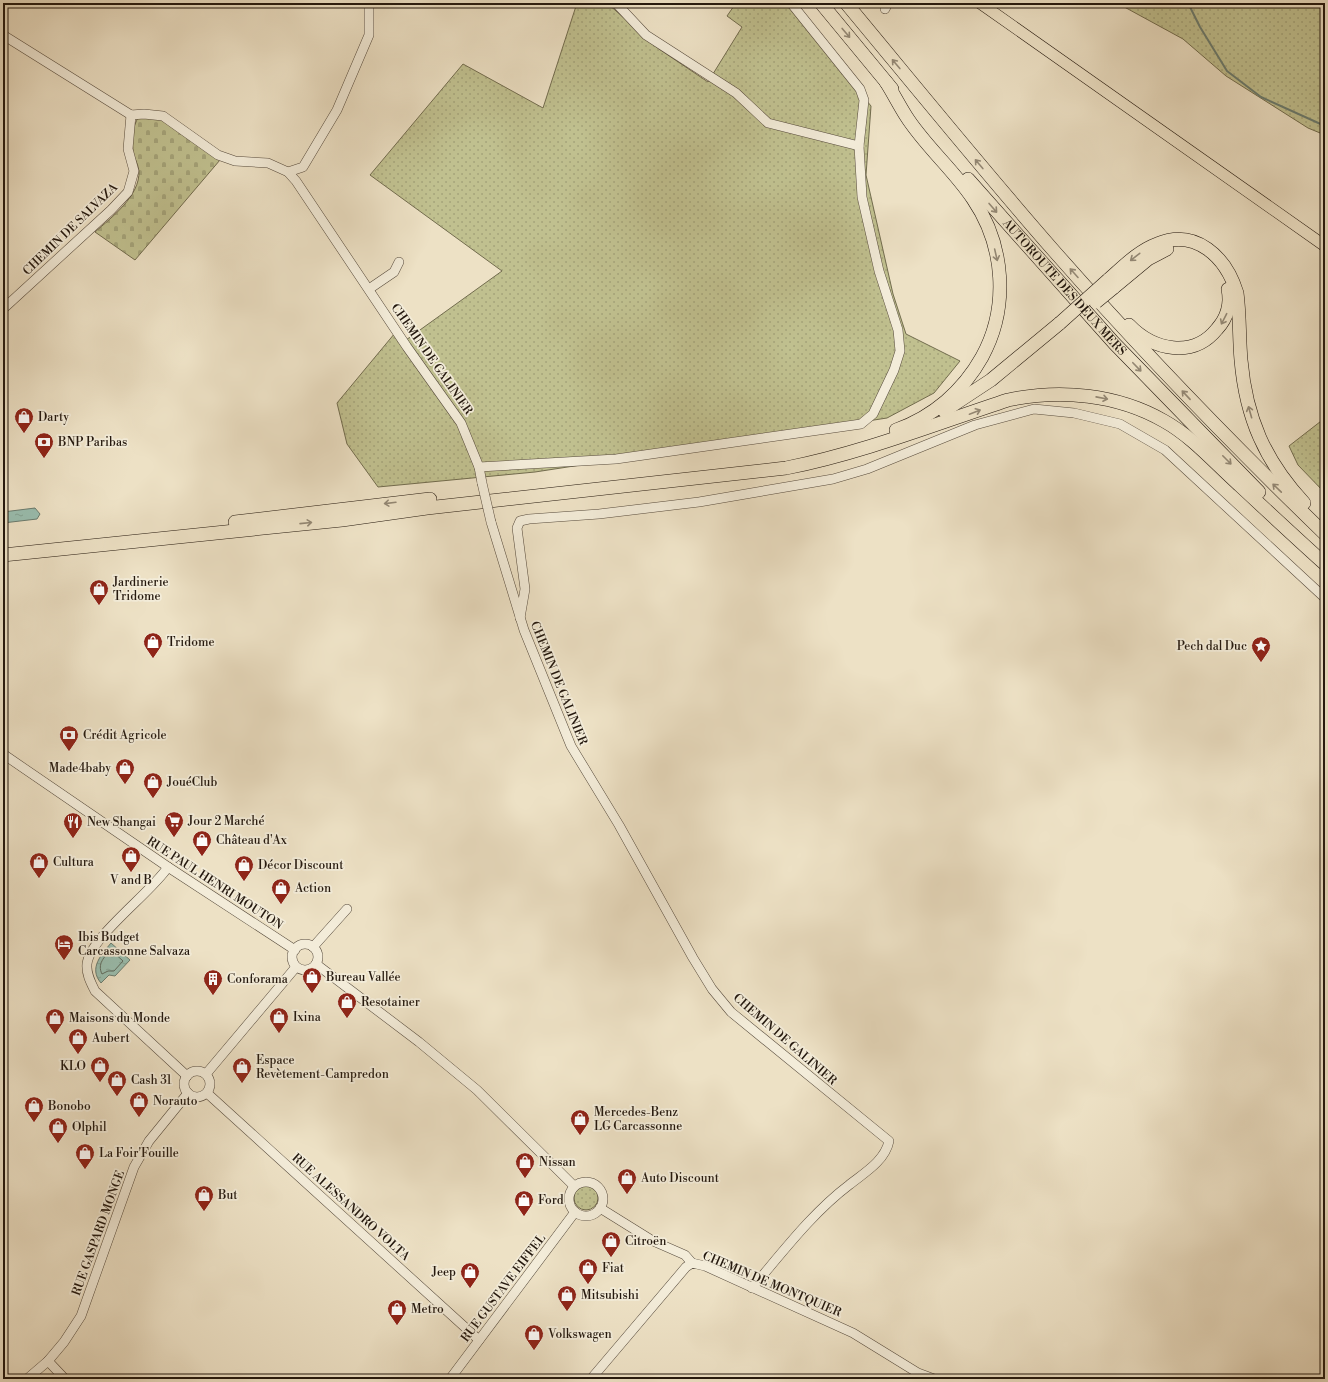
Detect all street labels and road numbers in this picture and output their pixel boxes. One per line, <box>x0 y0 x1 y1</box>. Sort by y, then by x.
street label: CHEMIN DE SALVAZA <box>20 180 121 279</box>
street label: AUTOROUTE DES DEUX MERS <box>999 215 1129 359</box>
street label: CHEMIN DE GALINIER <box>388 301 476 418</box>
street label: CHEMIN DE GALINIER <box>527 619 590 748</box>
street label: RUE PAUL HENRI MOUTON <box>144 834 286 933</box>
street label: CHEMIN DE GALINIER <box>730 990 840 1089</box>
street label: RUE ALESSANDRO VOLTA <box>289 1151 413 1265</box>
street label: RUE GASPARD MONGE <box>69 1168 128 1298</box>
street label: RUE GUSTAVE EIFFEL <box>458 1231 549 1345</box>
street label: CHEMIN DE MONTQUIER <box>700 1248 844 1321</box>

